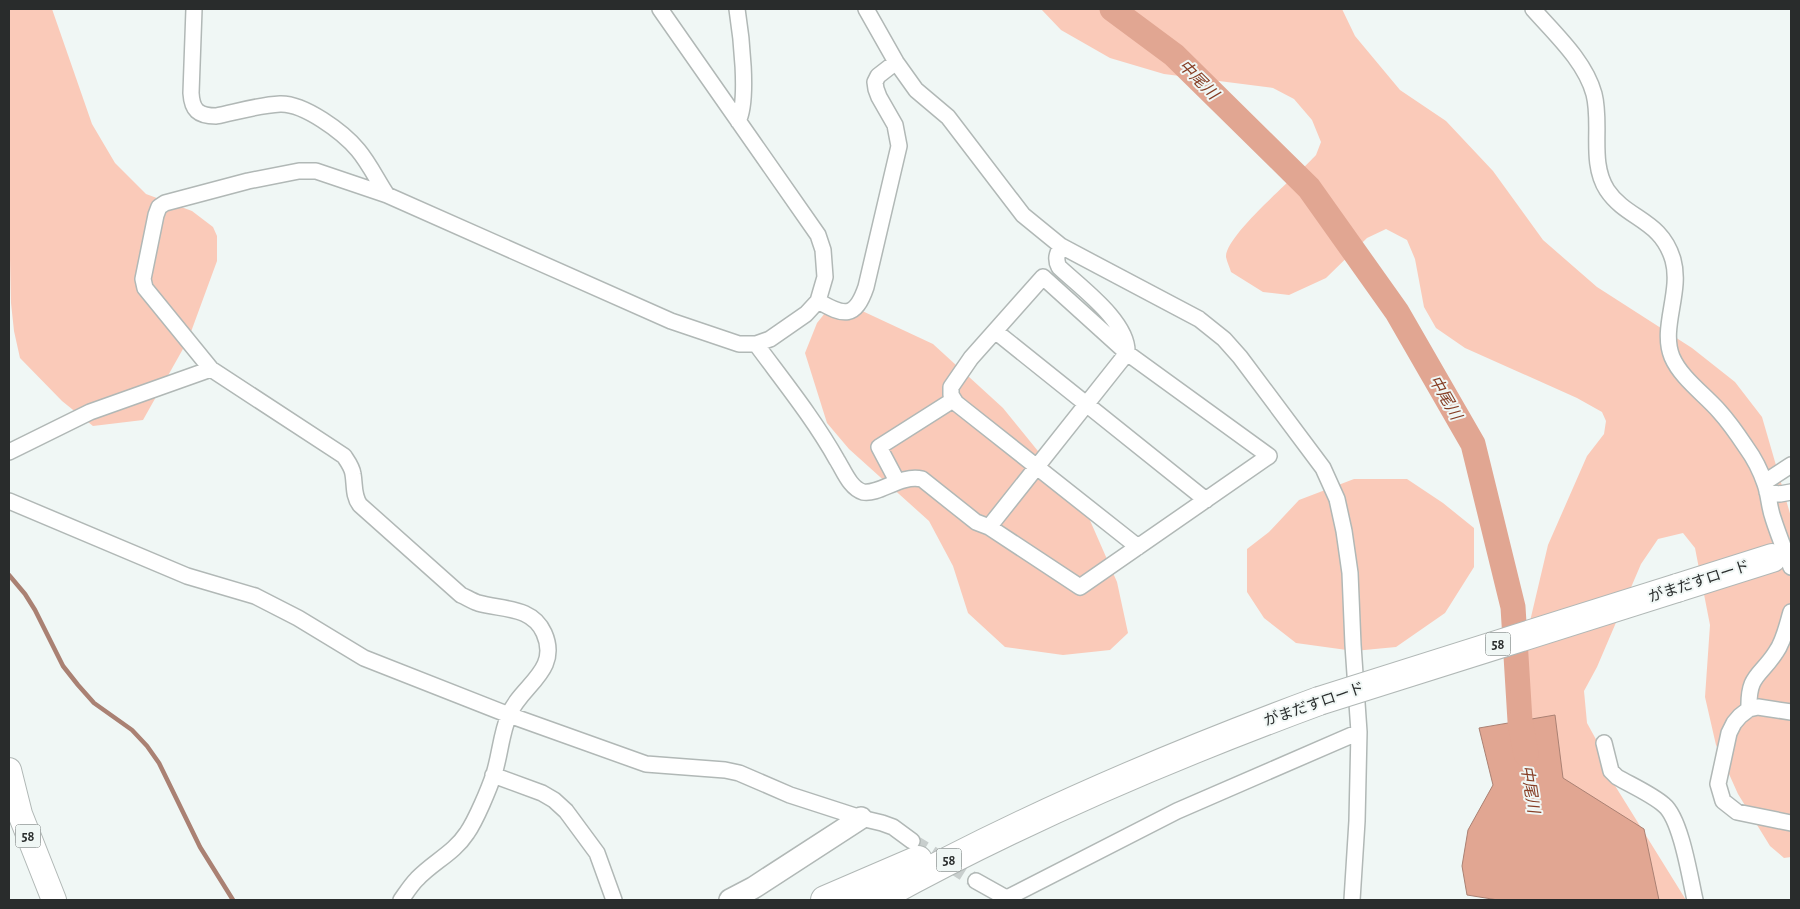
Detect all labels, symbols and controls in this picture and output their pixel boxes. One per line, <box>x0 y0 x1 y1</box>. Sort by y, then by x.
water label: 中尾川 <box>1176 56 1223 104</box>
water label: 中尾川 <box>1426 372 1466 424</box>
street label: がまだすロード <box>1647 557 1751 605</box>
road number: 58 <box>1486 633 1510 656</box>
street label: がまだすロード <box>1262 679 1366 729</box>
water label: 中尾川 <box>1518 764 1543 816</box>
road number: 58 <box>15 824 40 848</box>
road number: 58 <box>936 848 962 872</box>

